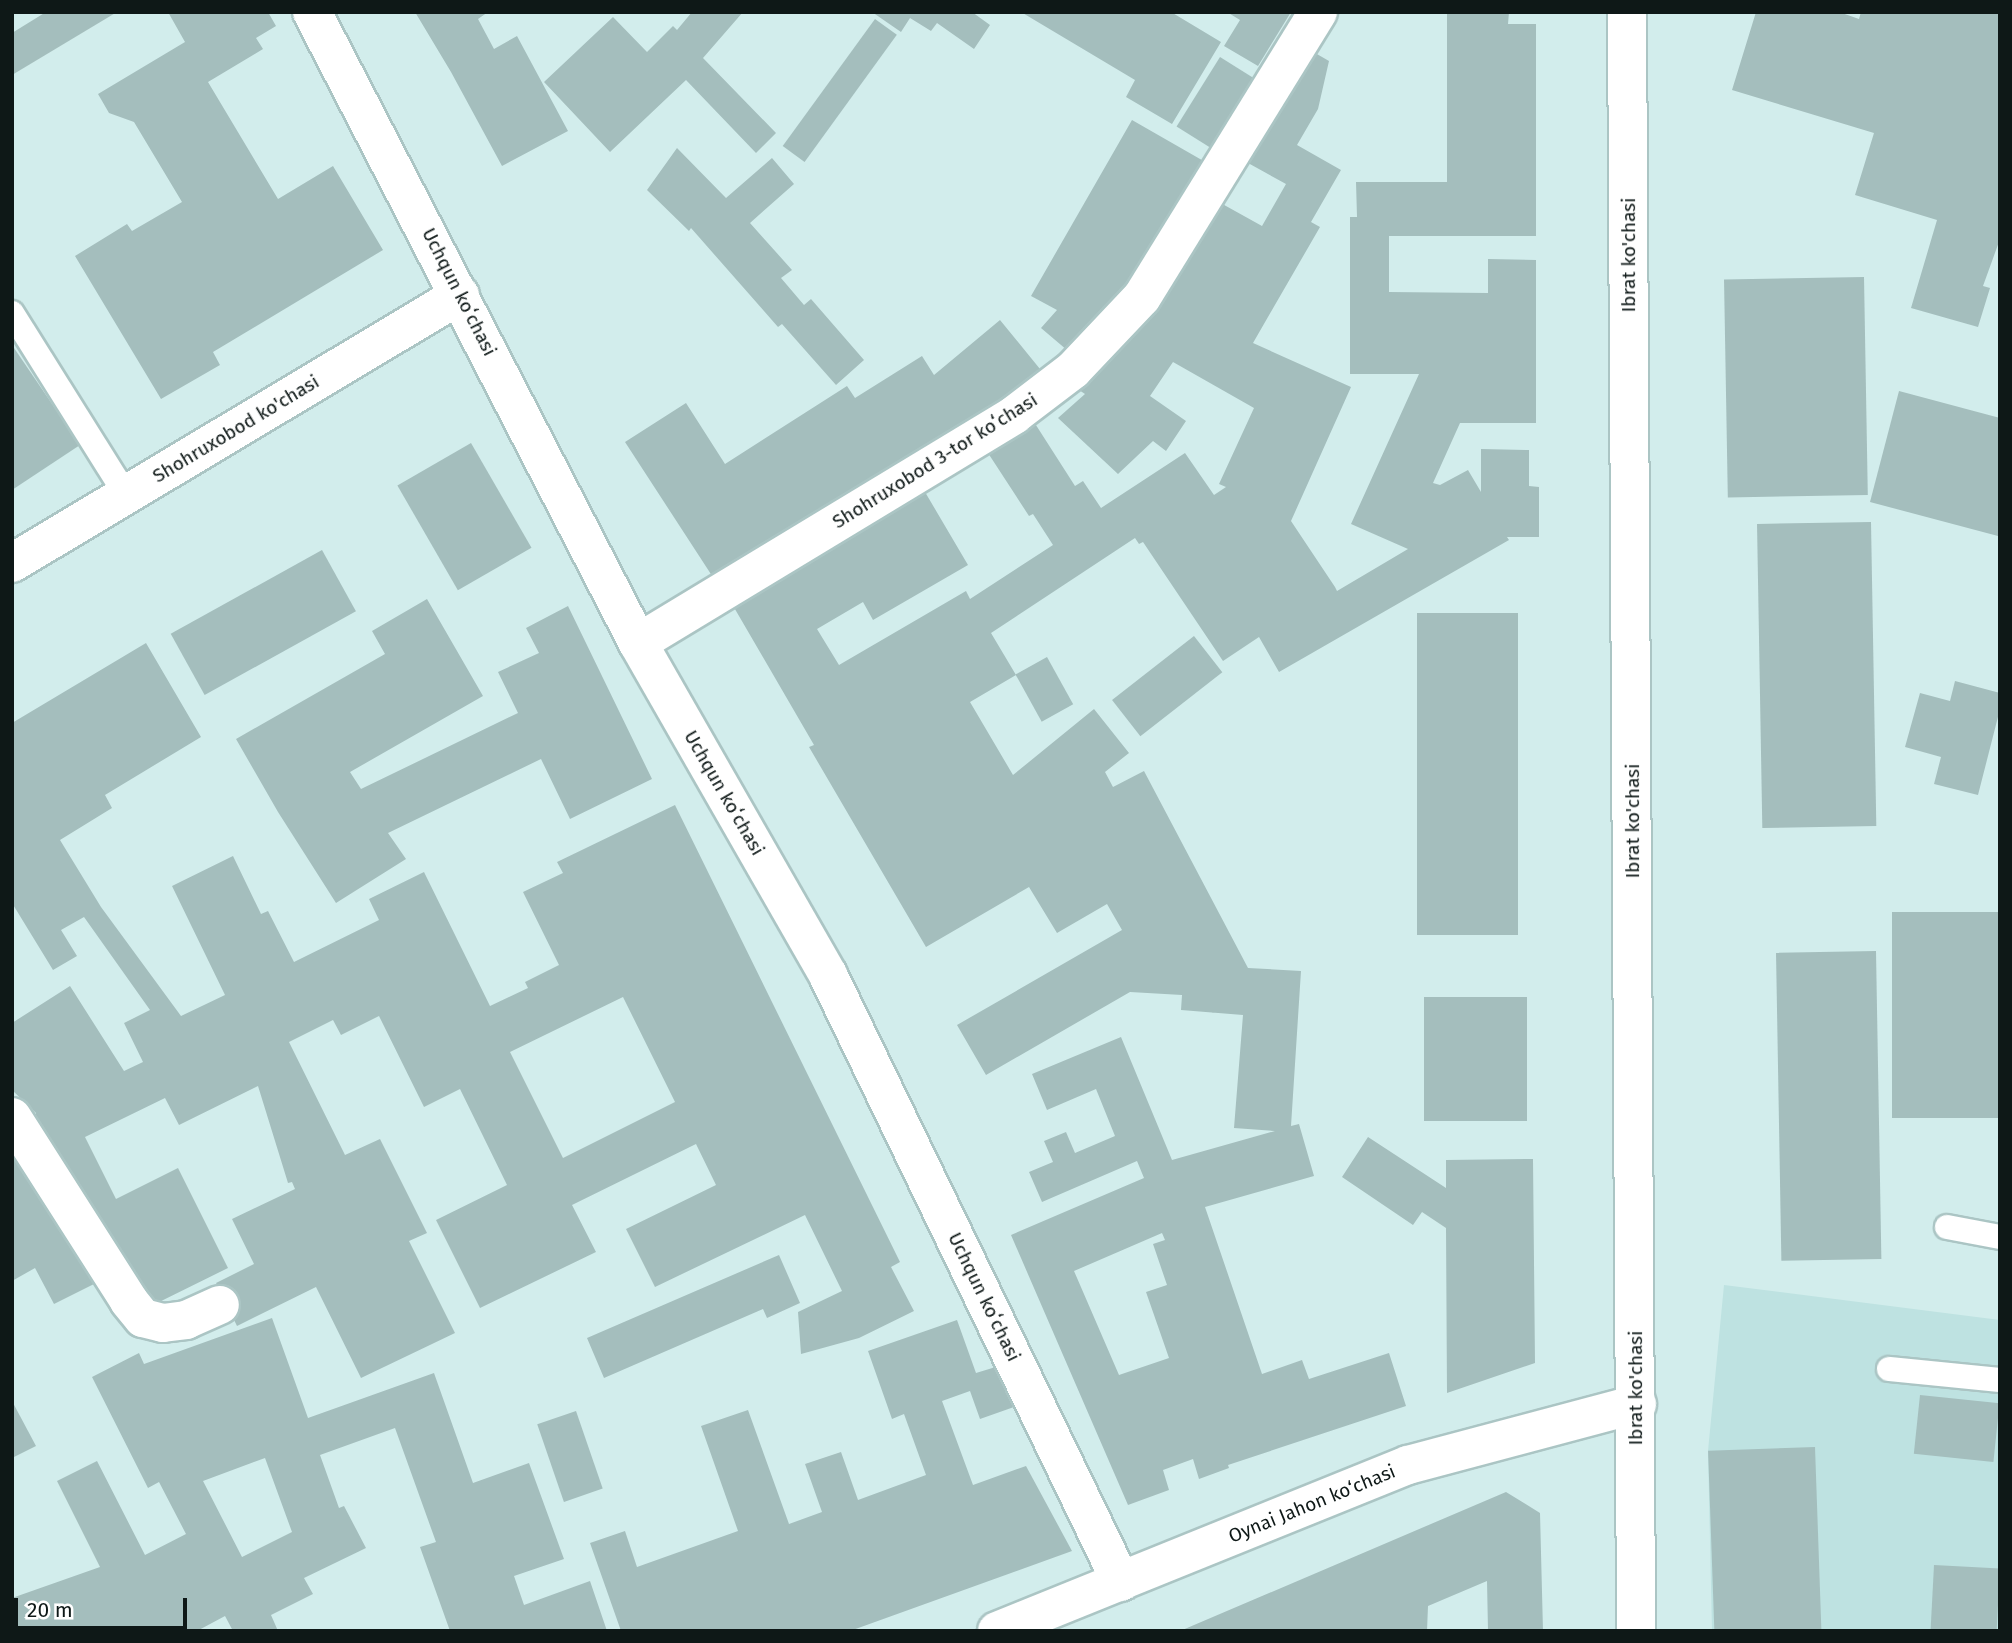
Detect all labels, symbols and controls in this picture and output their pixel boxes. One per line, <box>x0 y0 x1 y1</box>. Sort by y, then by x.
street label: Ibrat ko'chasi <box>1618 198 1640 312</box>
street label: Uchqun koʻchasi <box>417 224 501 360</box>
street label: Shohruxobod ko'chasi <box>149 370 323 488</box>
street label: Shohruxobod 3-tor koʻchasi <box>828 388 1042 534</box>
street label: Uchqun koʻchasi <box>679 726 769 860</box>
street label: Ibrat ko'chasi <box>1622 764 1644 878</box>
street label: Uchqun koʻchasi <box>943 1229 1025 1365</box>
street label: Ibrat ko'chasi <box>1625 1331 1647 1445</box>
street label: Oynai Jahon ko‘chasi <box>1225 1460 1399 1548</box>
scale bar <box>18 1584 191 1628</box>
text: 20 m <box>27 1597 73 1623</box>

